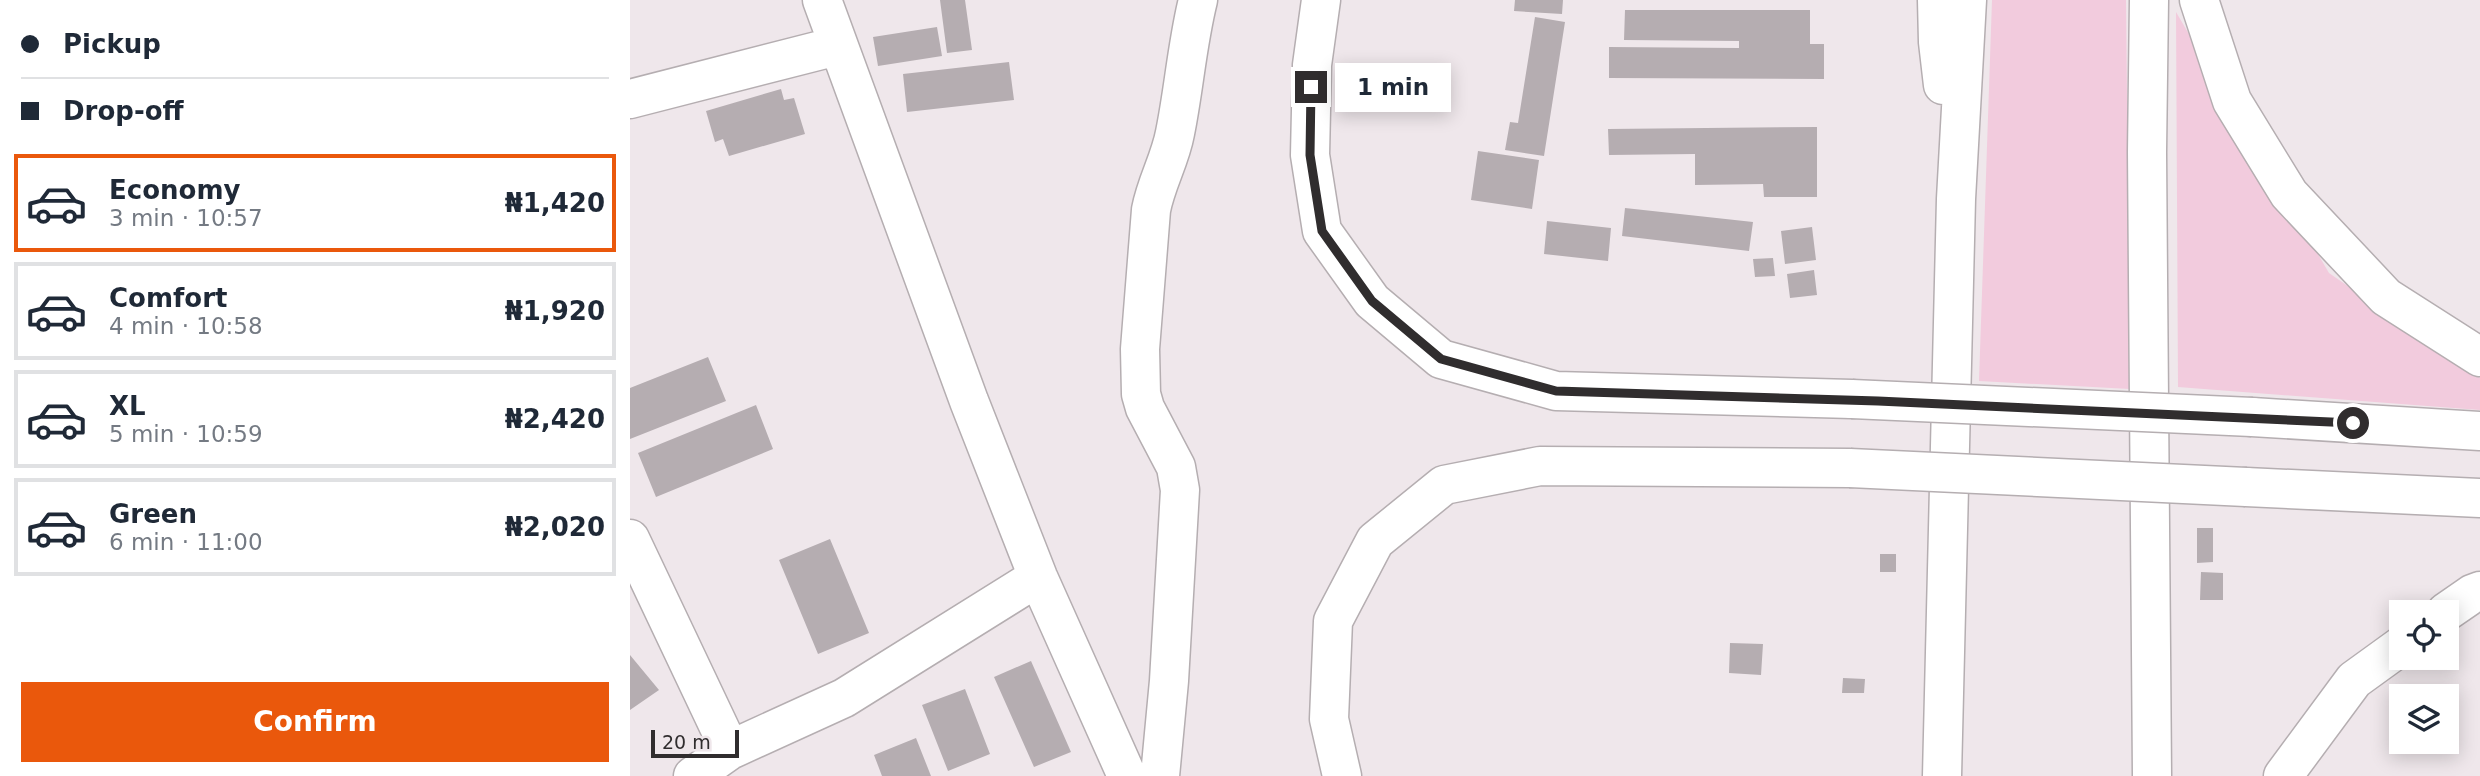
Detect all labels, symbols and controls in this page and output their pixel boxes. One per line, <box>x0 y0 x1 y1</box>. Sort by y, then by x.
text: Pickup <box>63 29 161 59</box>
callout: 1 min <box>1336 62 1451 112</box>
route end <box>1295 71 1327 103</box>
text: 1 min <box>1357 74 1429 100</box>
text: Drop-off <box>63 96 184 126</box>
icon: car <box>25 172 88 235</box>
text: Economy <box>109 175 240 205</box>
text: ₦1,420 <box>505 188 605 218</box>
text: 3 min · 10:57 <box>109 205 263 231</box>
icon: car <box>25 280 88 343</box>
text: Comfort <box>109 283 227 313</box>
text: ₦1,920 <box>505 296 605 326</box>
text: 4 min · 10:58 <box>109 313 263 339</box>
icon: car <box>25 388 88 451</box>
text: XL <box>109 391 146 421</box>
text: ₦2,420 <box>505 404 605 434</box>
route start <box>2337 407 2369 439</box>
text: 5 min · 10:59 <box>109 421 263 447</box>
icon: car <box>25 496 88 559</box>
text: Green <box>109 499 197 529</box>
text: ₦2,020 <box>505 512 605 542</box>
text: 6 min · 11:00 <box>109 529 263 555</box>
map controls <box>2389 600 2459 754</box>
button: locate <box>2389 600 2459 670</box>
button: Confirm <box>21 682 609 762</box>
button: layers <box>2389 684 2459 754</box>
scale bar <box>651 727 738 759</box>
text: 20 m <box>662 731 711 753</box>

